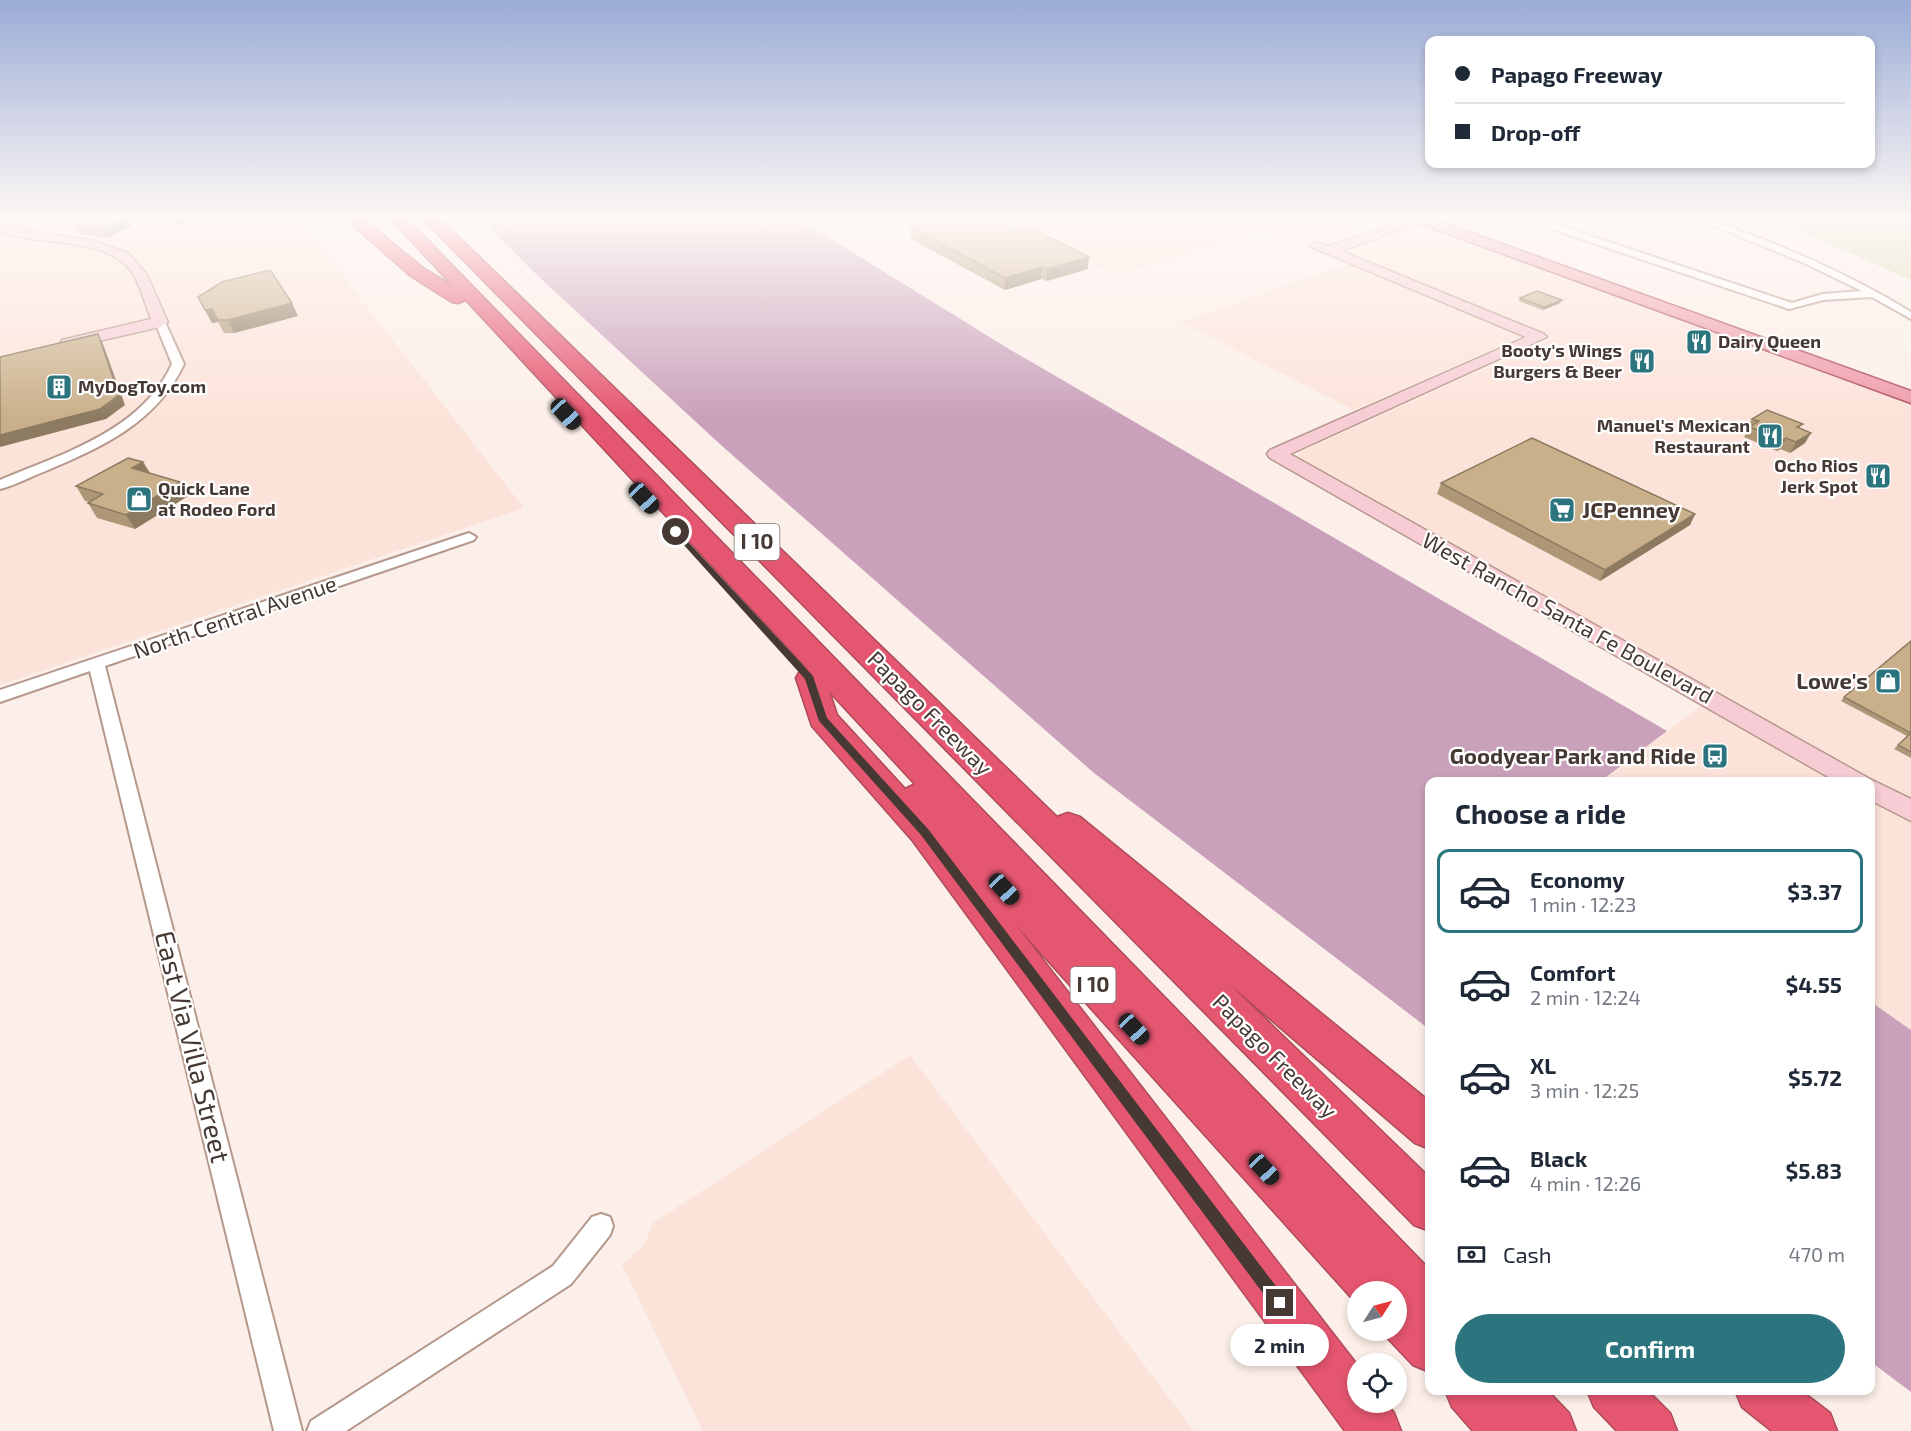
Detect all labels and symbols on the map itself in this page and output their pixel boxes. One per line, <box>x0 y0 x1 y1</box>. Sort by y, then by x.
restaurant icon: Dairy Queen <box>1684 327 1714 357</box>
place label: Dairy Queen <box>1718 330 1821 352</box>
place label: Booty's Wings Burgers & Beer <box>1493 339 1622 382</box>
restaurant icon: Booty's Wings Burgers & Beer <box>1627 346 1657 376</box>
building icon: MyDogToy.com <box>44 372 74 402</box>
place label: MyDogToy.com <box>78 375 206 397</box>
car <box>547 395 585 433</box>
place label: Manuel's Mexican Restaurant <box>1597 414 1751 457</box>
restaurant icon: Manuel's Mexican Restaurant <box>1755 421 1785 451</box>
place label: Ocho Rios Jerk Spot <box>1774 454 1859 497</box>
restaurant icon: Ocho Rios Jerk Spot <box>1863 461 1893 491</box>
place label: Quick Lane at Rodeo Ford <box>158 477 276 520</box>
car <box>625 479 663 517</box>
shop icon: Quick Lane at Rodeo Ford <box>124 484 154 514</box>
supermarket icon: JCPenney <box>1547 495 1577 525</box>
place label: JCPenney <box>1582 496 1681 523</box>
route start <box>662 518 689 545</box>
road number: I 10 <box>734 524 780 560</box>
street label: West Rancho Santa Fe Boulevard <box>1418 526 1719 708</box>
street label: North Central Avenue <box>130 569 340 663</box>
street label: Papago Freeway <box>863 645 998 780</box>
shop icon: Lowe's <box>1873 666 1903 696</box>
place label: Lowe's <box>1796 667 1868 693</box>
bus stop icon: Goodyear Park and Ride <box>1700 741 1730 771</box>
place label: Goodyear Park and Ride <box>1450 742 1696 769</box>
car <box>985 870 1023 908</box>
street label: East Via Villa Street <box>150 927 238 1166</box>
road number: I 10 <box>1070 967 1116 1003</box>
street label: Papago Freeway <box>1208 988 1343 1123</box>
car <box>1115 1010 1153 1048</box>
car <box>1245 1150 1283 1188</box>
north arrow <box>1347 1281 1407 1341</box>
route end <box>1266 1289 1293 1316</box>
callout: 2 min <box>1230 1324 1330 1366</box>

